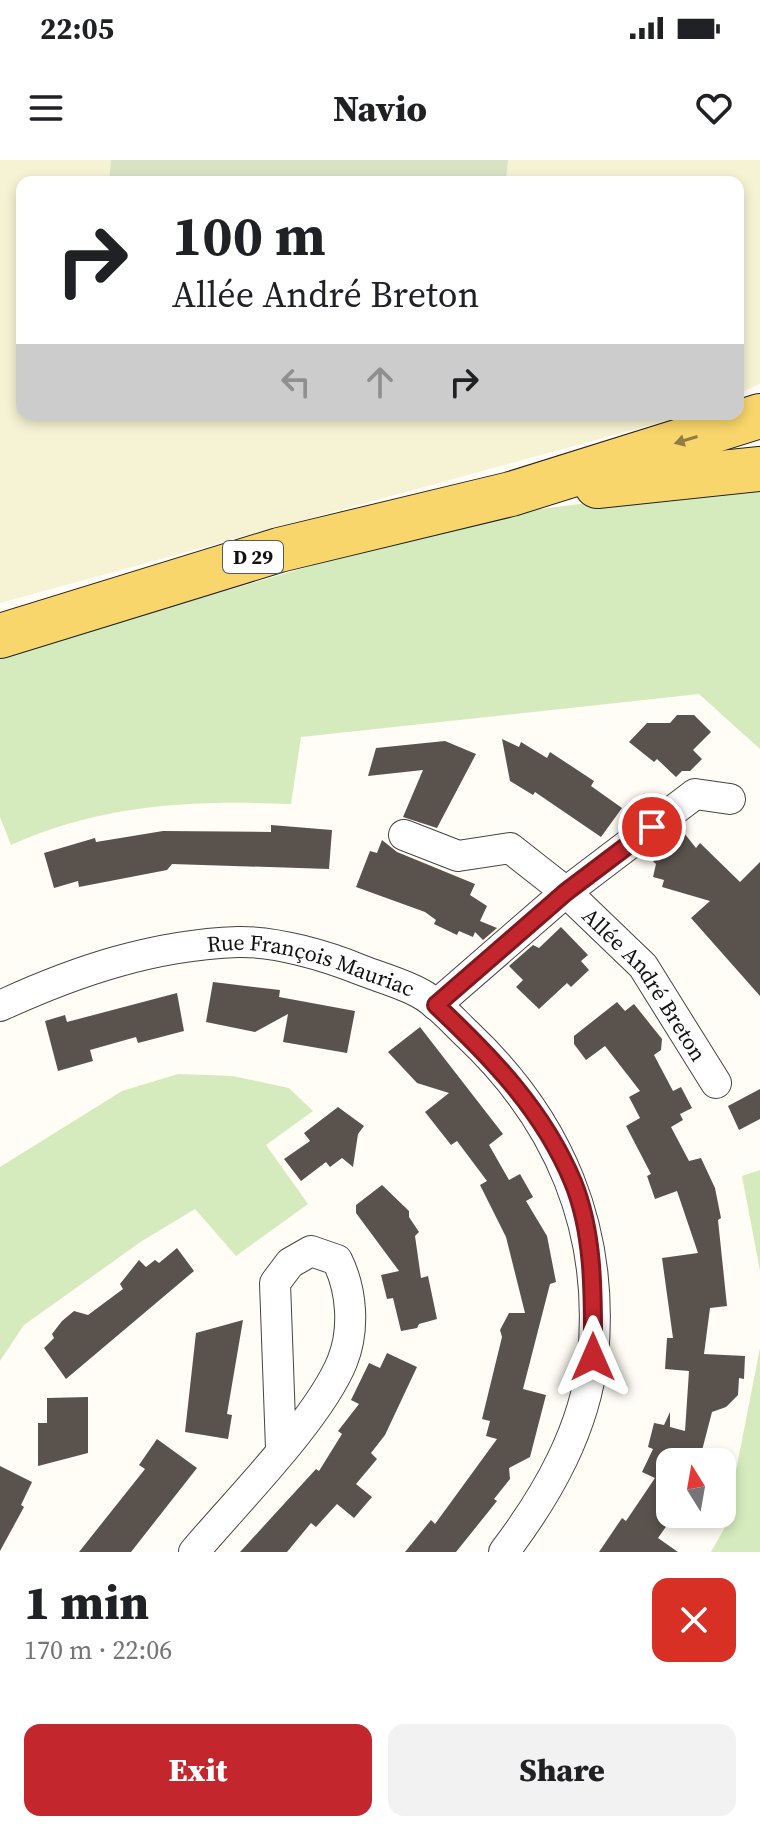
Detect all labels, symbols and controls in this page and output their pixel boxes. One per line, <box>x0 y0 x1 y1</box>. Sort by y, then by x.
text: 22:05 <box>40 8 114 49</box>
text: Navio <box>333 84 427 133</box>
icon: menu <box>24 86 68 130</box>
icon: heart <box>692 86 736 130</box>
text: 100 m <box>172 197 326 274</box>
icon: right <box>40 208 144 312</box>
text: Allée André Breton <box>172 270 479 319</box>
icon: left <box>274 360 318 404</box>
icon: ahead <box>358 360 402 404</box>
icon: right <box>442 360 486 404</box>
one-way arrow <box>673 434 697 447</box>
road number: D 29 <box>223 541 283 573</box>
pin <box>618 793 686 861</box>
icon: arrive <box>630 805 674 849</box>
street label: Allée André Breton <box>576 901 714 1067</box>
street label: Rue François Mauriac <box>205 927 420 1004</box>
position arrow <box>551 1315 635 1399</box>
north arrow <box>656 1448 736 1528</box>
map controls <box>656 1448 736 1528</box>
text: 1 min <box>24 1569 149 1635</box>
button: close <box>652 1578 736 1662</box>
text: 170 m · 22:06 <box>24 1632 172 1668</box>
button: Exit <box>24 1724 372 1816</box>
button: Share <box>388 1724 736 1816</box>

